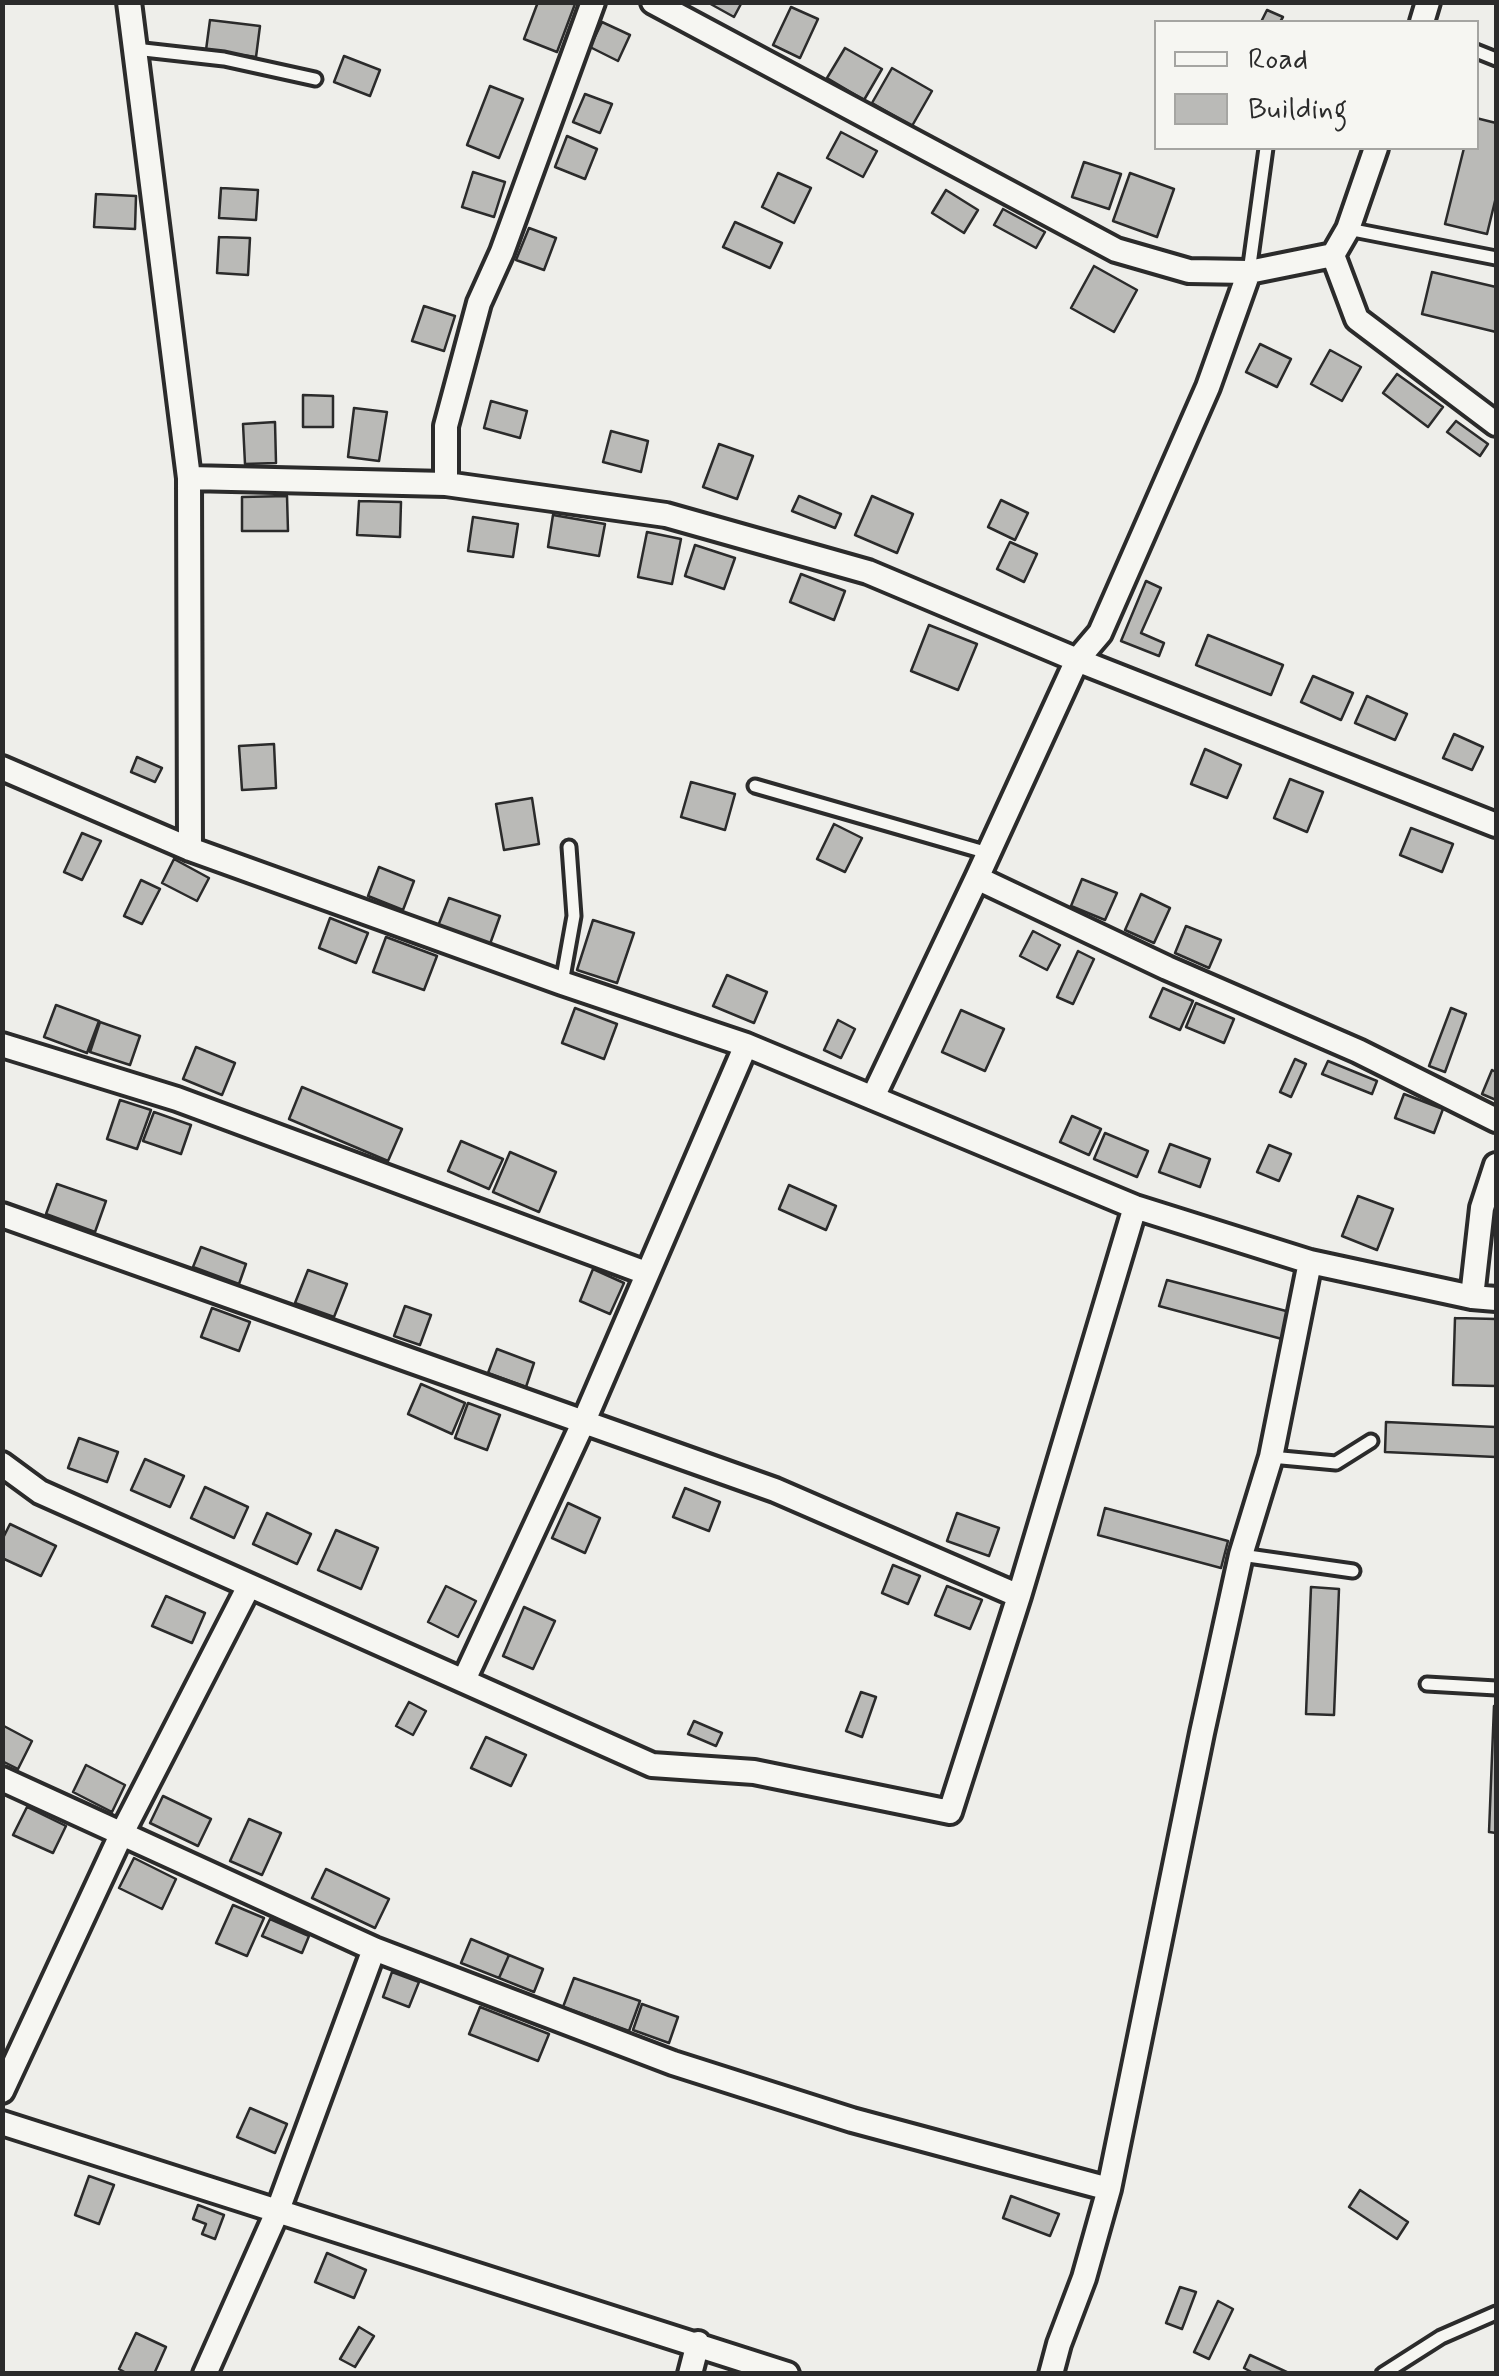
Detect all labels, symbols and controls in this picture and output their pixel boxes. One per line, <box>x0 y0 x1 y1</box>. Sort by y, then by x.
legend <box>1154 20 1479 150</box>
text: Road <box>1248 40 1308 79</box>
text: Building <box>1248 90 1347 129</box>

